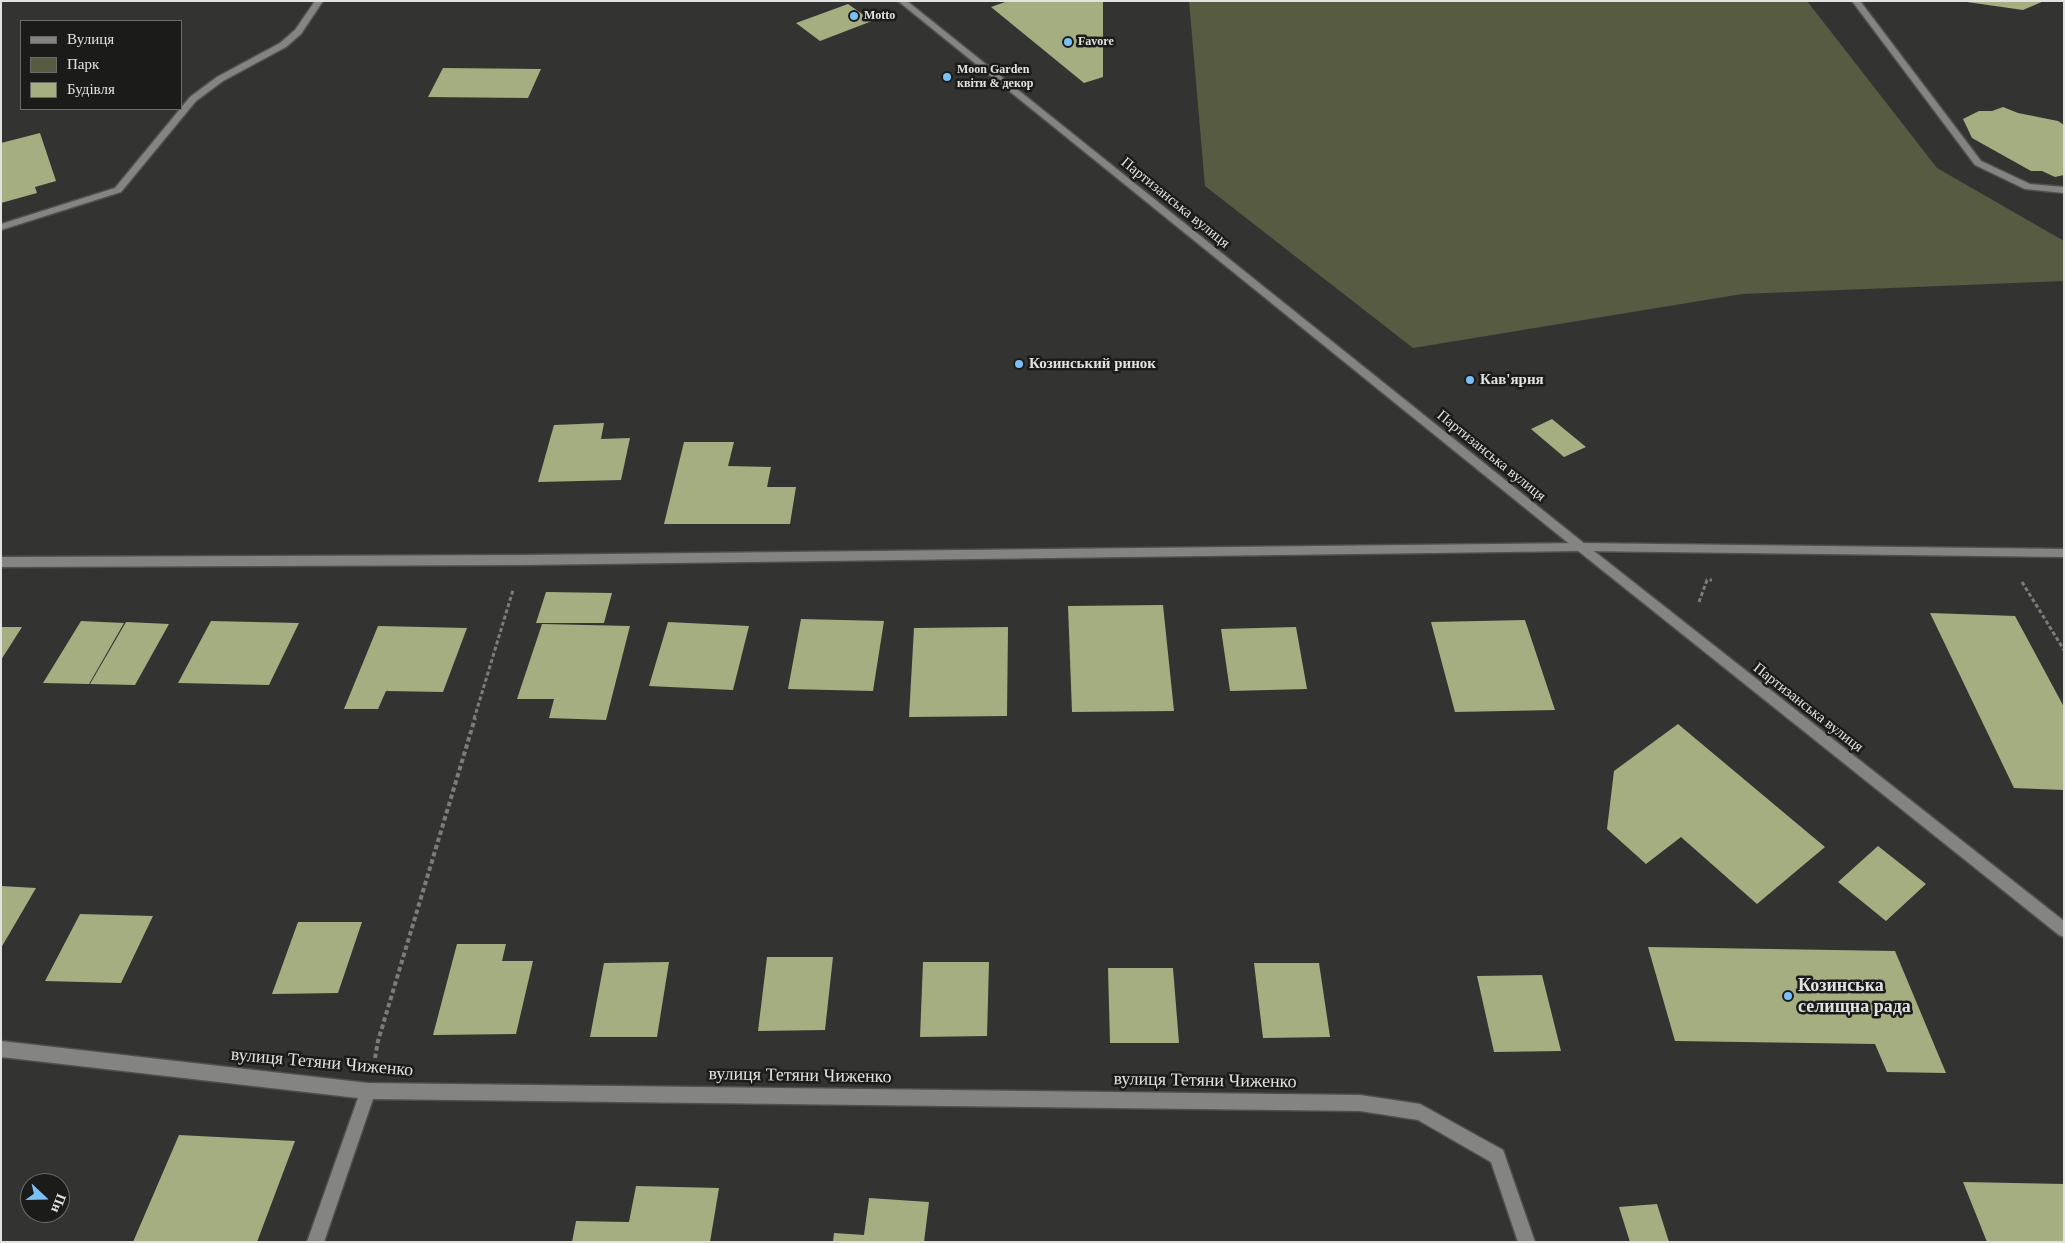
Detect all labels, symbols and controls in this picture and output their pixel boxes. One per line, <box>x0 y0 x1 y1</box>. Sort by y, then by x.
place label: Motto <box>864 9 895 23</box>
marker: Motto <box>848 10 860 22</box>
legend <box>20 20 182 110</box>
text: Вулиця <box>67 31 114 47</box>
place label: Favore <box>1078 35 1114 49</box>
marker: Favore <box>1062 36 1074 48</box>
text: Парк <box>67 56 99 72</box>
place label: Moon Garden квіти & декор <box>957 63 1033 91</box>
marker: Moon Garden квіти & декор <box>941 71 953 83</box>
text: Будівля <box>67 81 115 97</box>
street label: Партизанська вулиця <box>1117 154 1233 252</box>
place label: Козинський ринок <box>1029 355 1156 373</box>
marker: Козинський ринок <box>1013 358 1025 370</box>
place label: Кав'ярня <box>1480 371 1544 389</box>
marker: Кав'ярня <box>1464 374 1476 386</box>
street label: Партизанська вулиця <box>1433 407 1549 505</box>
street label: Партизанська вулиця <box>1749 659 1867 757</box>
place label: Козинська селищна рада <box>1798 975 1911 1018</box>
marker: Козинська селищна рада <box>1782 990 1794 1002</box>
street label: вулиця Тетяни Чиженко <box>230 1044 414 1082</box>
street label: вулиця Тетяни Чиженко <box>708 1064 892 1088</box>
street label: вулиця Тетяни Чиженко <box>1113 1069 1297 1093</box>
north arrow <box>20 1173 70 1223</box>
text: Пн <box>48 1192 69 1215</box>

